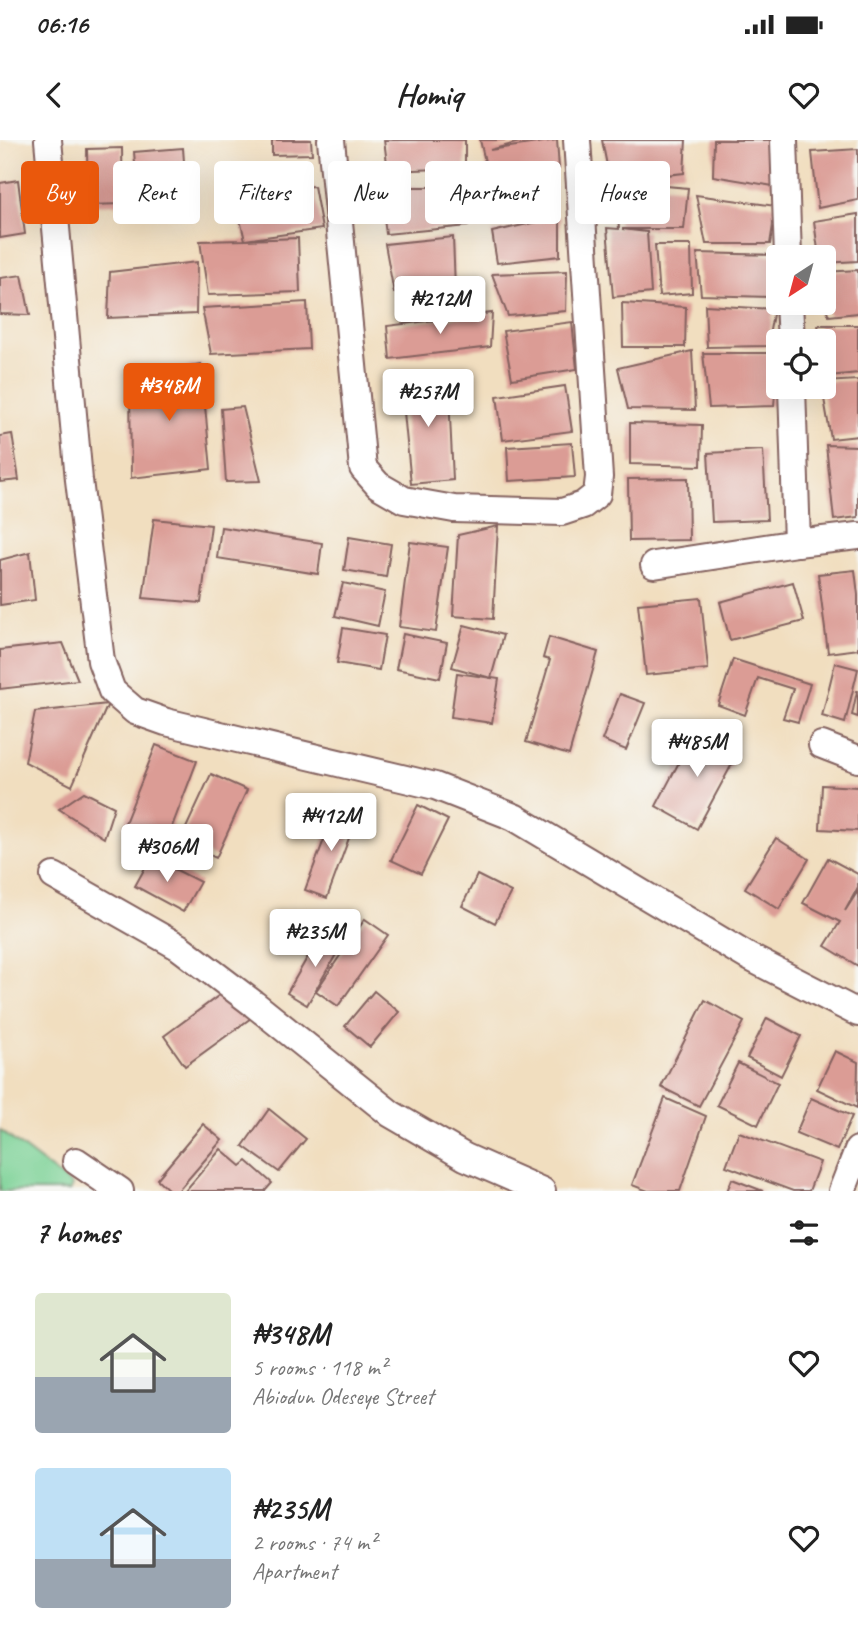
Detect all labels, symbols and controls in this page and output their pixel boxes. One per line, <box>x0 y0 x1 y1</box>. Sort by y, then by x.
text: 06:16 <box>35 8 88 41</box>
text: Homiq <box>396 74 462 115</box>
icon: back <box>35 76 73 114</box>
icon: heart <box>785 76 823 114</box>
chip: Buy <box>21 161 99 224</box>
chip: Rent <box>113 161 200 224</box>
chip: Filters <box>214 161 314 224</box>
chip: New <box>328 161 411 224</box>
chip: Apartment <box>425 161 561 224</box>
chip: House <box>575 161 670 224</box>
north arrow <box>766 245 836 315</box>
map controls <box>766 245 836 399</box>
pin: ₦212M <box>391 276 489 336</box>
text: ₦212M <box>410 284 470 313</box>
button: locate <box>766 329 836 399</box>
pin: ₦348M <box>120 364 218 423</box>
pin: ₦257M <box>379 370 477 429</box>
text: ₦348M <box>139 371 199 400</box>
text: ₦257M <box>399 377 457 406</box>
pin: ₦485M <box>648 720 746 779</box>
text: ₦485M <box>668 727 726 756</box>
pin: ₦412M <box>282 794 380 853</box>
text: ₦412M <box>301 801 361 830</box>
pin: ₦306M <box>118 824 216 884</box>
text: ₦306M <box>137 832 197 861</box>
pin: ₦235M <box>266 910 364 969</box>
text: ₦235M <box>286 917 344 946</box>
text: 7 homes <box>35 1214 120 1252</box>
icon: filters <box>785 1214 823 1252</box>
text: ₦348M <box>252 1315 329 1353</box>
icon: home <box>91 1321 175 1405</box>
icon: heart <box>785 1344 823 1382</box>
text: 5 rooms · 118 m² <box>252 1353 387 1382</box>
text: Abiodun Odeseye Street <box>252 1382 434 1411</box>
text: ₦235M <box>252 1490 329 1528</box>
icon: home <box>91 1496 175 1580</box>
icon: heart <box>785 1519 823 1557</box>
text: 2 rooms · 74 m² <box>252 1528 376 1557</box>
text: Apartment <box>252 1557 337 1586</box>

